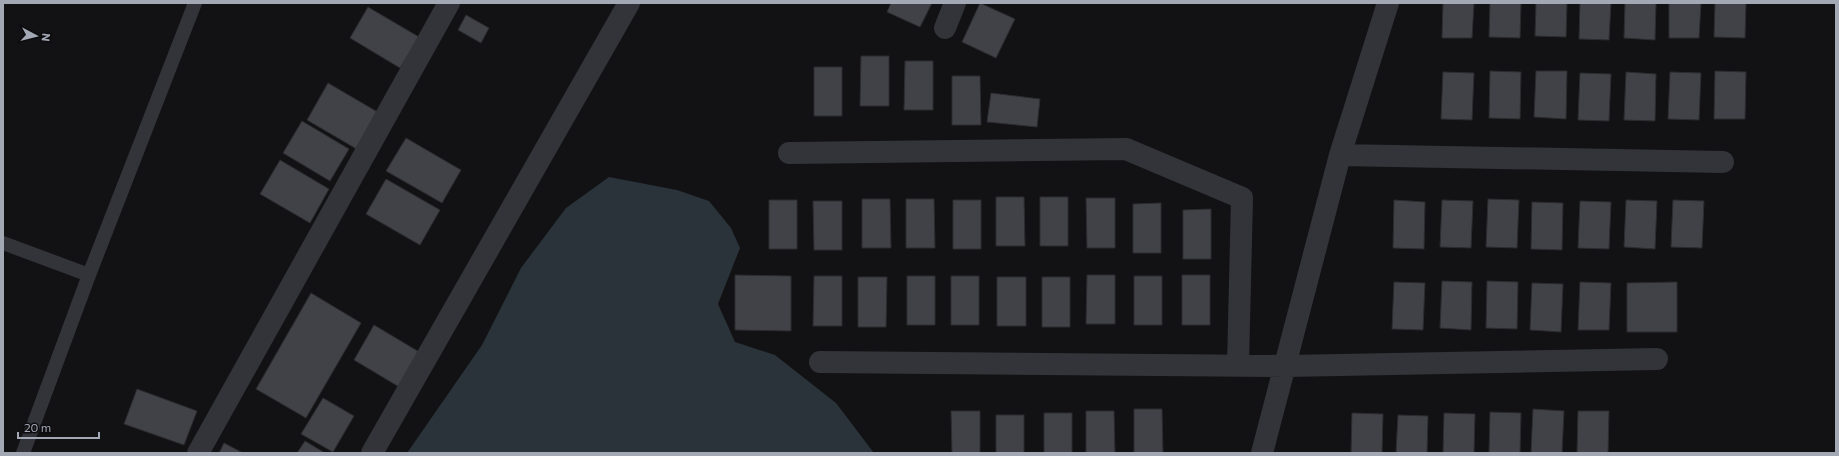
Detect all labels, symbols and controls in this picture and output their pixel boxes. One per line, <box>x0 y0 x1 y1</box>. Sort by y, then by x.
north arrow <box>16 16 56 56</box>
text: N <box>39 32 53 42</box>
scale bar <box>18 414 99 440</box>
text: 20 m <box>24 420 51 434</box>

